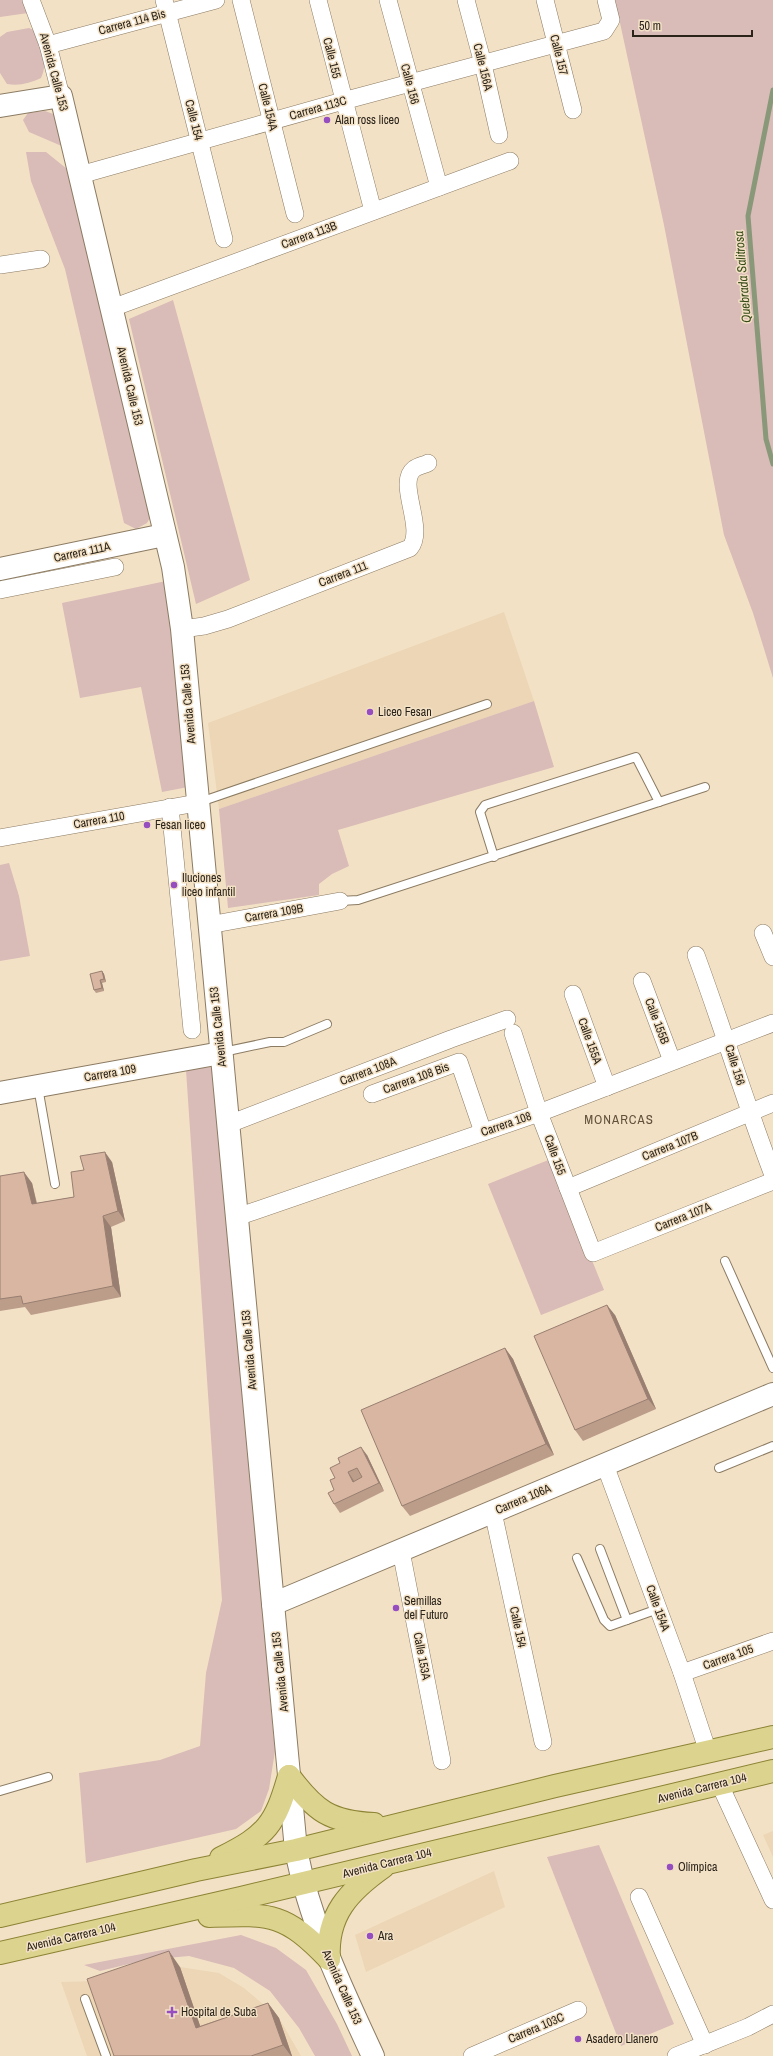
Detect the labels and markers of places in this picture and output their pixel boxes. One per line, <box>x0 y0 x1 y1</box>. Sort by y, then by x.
place label: Alan ross liceo <box>334 112 400 128</box>
marker: Alan ross liceo <box>322 115 332 125</box>
place label: Liceo Fesan <box>378 704 432 720</box>
marker: Liceo Fesan <box>365 707 375 717</box>
place label: Fesan liceo <box>155 817 205 833</box>
marker: Fesan liceo <box>142 820 152 830</box>
place label: Iluciones liceo infantil <box>182 870 235 900</box>
marker: Iluciones liceo infantil <box>169 880 179 890</box>
place label: Semillas del Futuro <box>404 1593 448 1623</box>
marker: Semillas del Futuro <box>391 1603 401 1613</box>
place label: Olímpica <box>678 1859 718 1875</box>
marker: Olímpica <box>665 1862 675 1872</box>
place label: Ara <box>377 1928 394 1944</box>
marker: Ara <box>365 1931 375 1941</box>
place label: Hospital de Suba <box>181 2004 257 2020</box>
marker: Hospital de Suba <box>166 2006 178 2018</box>
place label: Asadero Llanero <box>585 2031 658 2047</box>
marker: Asadero Llanero <box>573 2034 583 2044</box>

